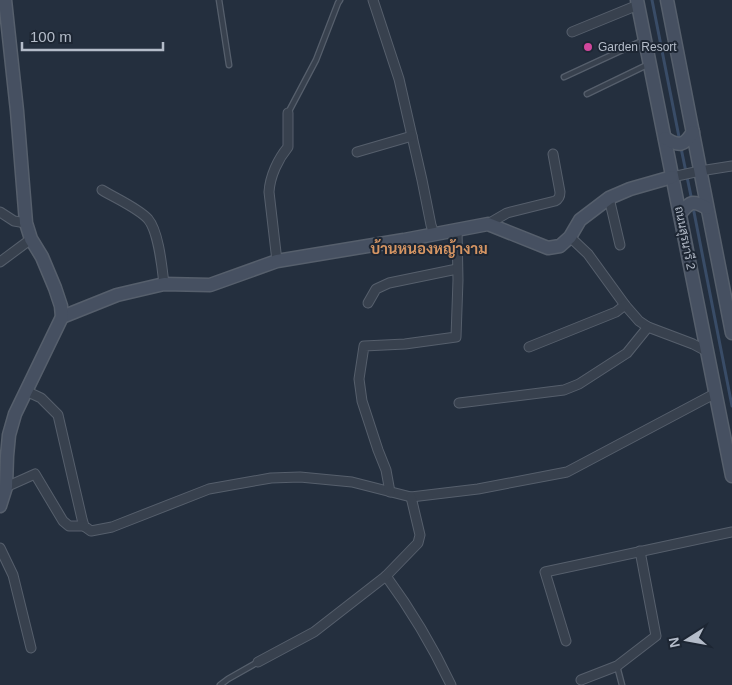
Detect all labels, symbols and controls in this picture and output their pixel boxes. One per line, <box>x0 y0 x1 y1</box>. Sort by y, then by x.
scale bar <box>22 20 164 52</box>
text: 100 m <box>30 28 72 45</box>
place label: Garden Resort <box>598 40 677 54</box>
marker: Garden Resort <box>582 41 594 53</box>
street label: ถนนสุรนารี 2 <box>670 205 699 272</box>
district label: บ้านหนองหญ้างาม <box>370 239 488 258</box>
north arrow <box>662 615 712 665</box>
text: N <box>665 636 683 649</box>

